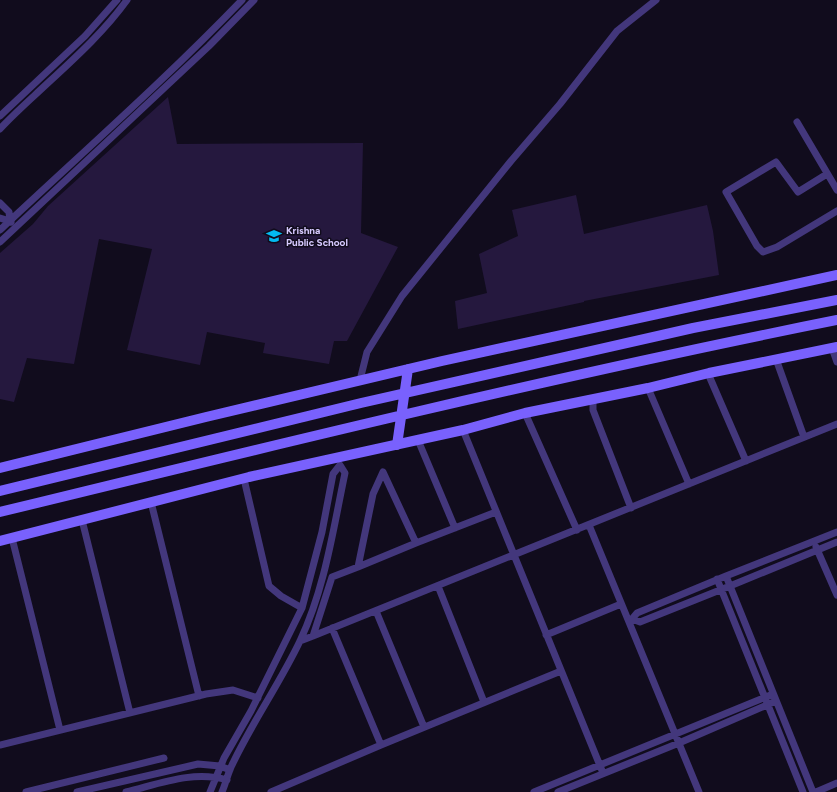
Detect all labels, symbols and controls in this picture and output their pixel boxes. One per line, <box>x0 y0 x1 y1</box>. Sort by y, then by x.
place label: Krishna Public School <box>286 224 348 249</box>
school or university icon: Krishna Public School <box>265 227 283 245</box>

